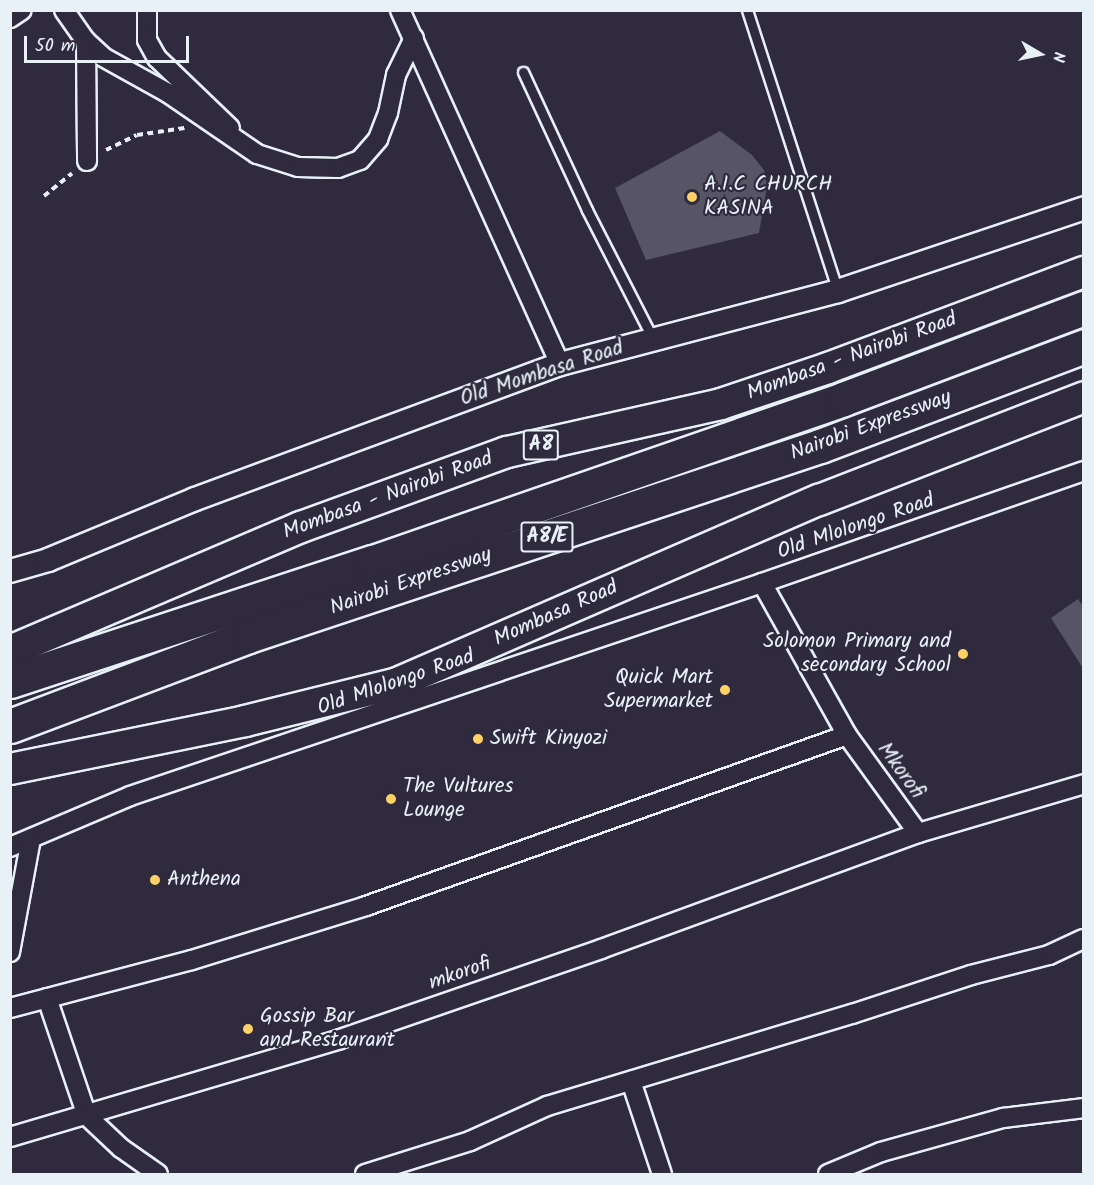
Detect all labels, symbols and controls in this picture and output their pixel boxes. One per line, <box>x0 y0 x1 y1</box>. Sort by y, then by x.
scale bar <box>27 24 192 62</box>
north arrow <box>1010 24 1070 84</box>
text: 50 m <box>35 32 75 61</box>
text: N <box>1045 50 1071 64</box>
place label: A.I.C CHURCH KASINA <box>704 172 832 222</box>
marker: A.I.C CHURCH KASINA <box>685 190 699 204</box>
street label: Mombasa - Nairobi Road <box>744 307 960 407</box>
street label: Old Mombasa Road <box>457 336 627 412</box>
street label: Nairobi Expressway <box>787 385 955 467</box>
road number: A8 <box>522 428 560 462</box>
street label: Mombasa - Nairobi Road <box>280 446 496 546</box>
street label: Old Mlolongo Road <box>774 488 938 566</box>
road number: A8/E <box>520 520 574 554</box>
street label: Nairobi Expressway <box>327 543 495 621</box>
street label: Mombasa Road <box>490 575 622 653</box>
place label: Solomon Primary and secondary School <box>763 629 951 679</box>
street label: Old Mlolongo Road <box>314 644 478 722</box>
marker: Solomon Primary and secondary School <box>956 647 970 661</box>
place label: Quick Mart Supermarket <box>604 665 713 715</box>
marker: Quick Mart Supermarket <box>718 683 732 697</box>
place label: Swift Kinyozi <box>490 726 607 752</box>
marker: Swift Kinyozi <box>471 732 485 746</box>
street label: Mkorofi <box>871 738 929 804</box>
place label: The Vultures Lounge <box>403 774 513 824</box>
marker: The Vultures Lounge <box>384 792 398 806</box>
place label: Anthena <box>167 867 241 893</box>
marker: Anthena <box>148 873 162 887</box>
street label: mkorofi <box>426 952 494 996</box>
place label: Gossip Bar and Restaurant <box>260 1004 395 1054</box>
marker: Gossip Bar and Restaurant <box>241 1022 255 1036</box>

